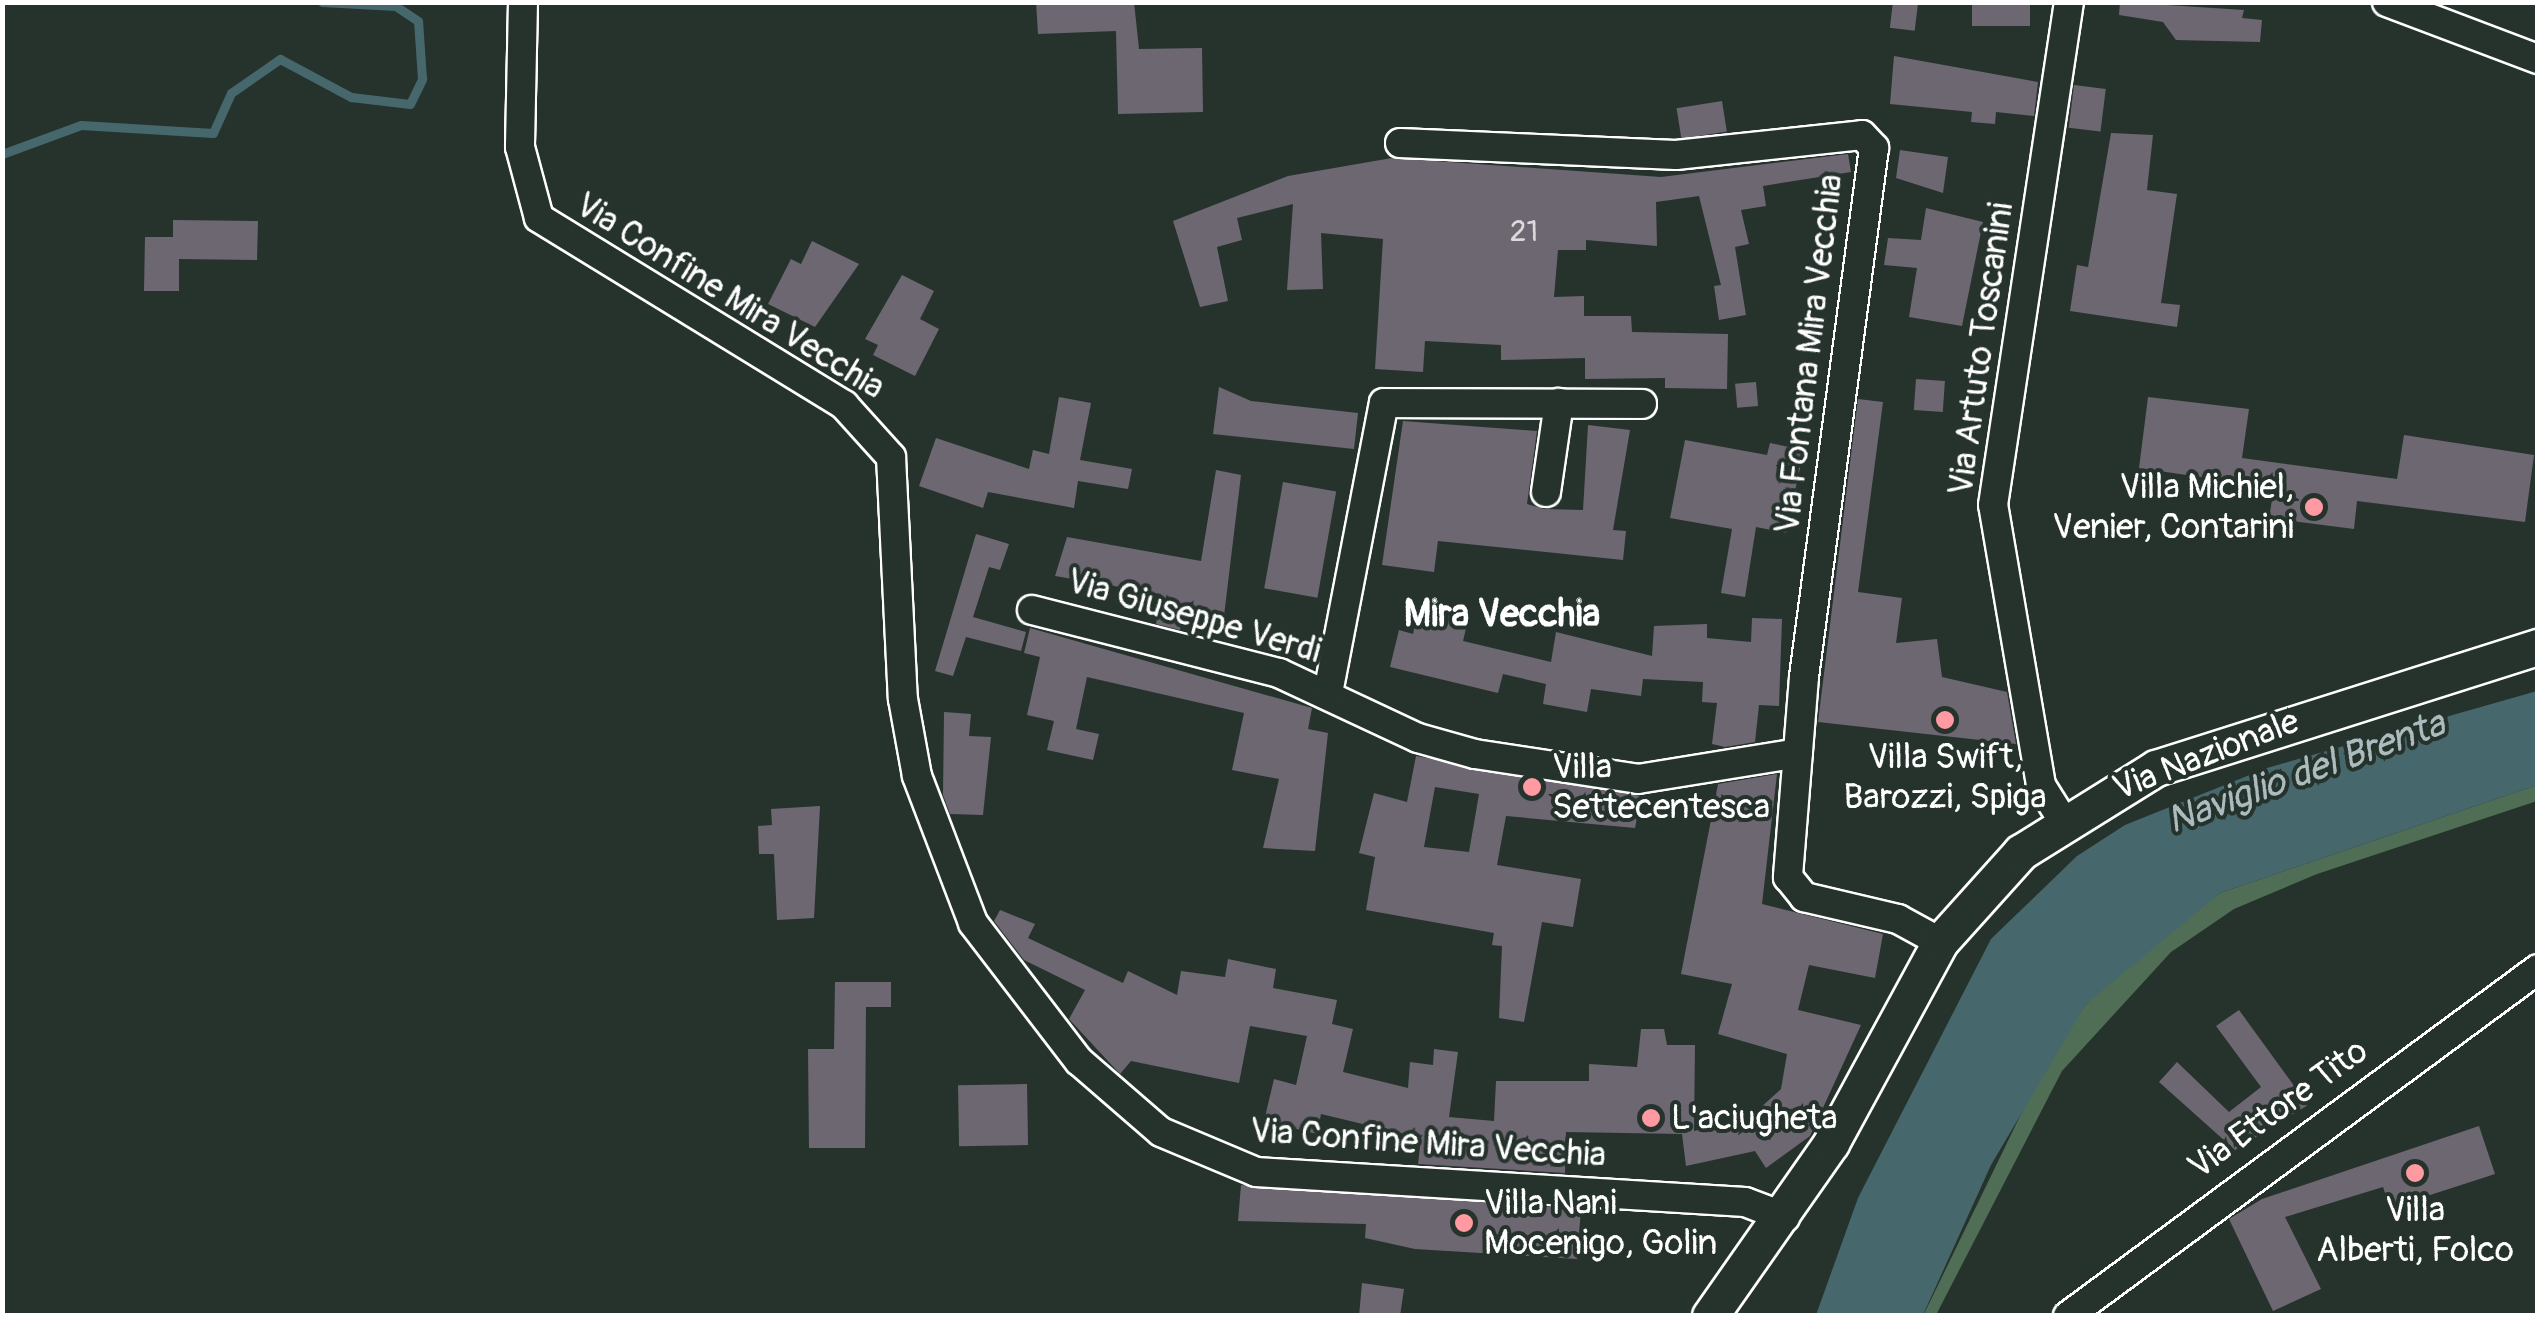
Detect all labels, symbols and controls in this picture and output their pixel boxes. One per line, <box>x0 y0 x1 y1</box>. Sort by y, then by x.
street label: Via Fontana Mira Vecchia <box>1766 172 1852 536</box>
street label: Via Confine Mira Vecchia <box>568 184 892 408</box>
street label: Via Artuto Toscanini <box>1940 200 2022 498</box>
house number: 21 <box>1510 214 1538 250</box>
place label: Villa Michiel, Venier, Contarini <box>2052 466 2294 548</box>
marker: Villa Michiel, Venier, Contarini <box>2303 496 2325 518</box>
street label: Via Giuseppe Verdi <box>1062 560 1326 672</box>
district label: Mira Vecchia <box>1404 592 1600 638</box>
street label: Via Nazionale <box>2107 700 2305 810</box>
water label: Naviglio del Brenta <box>2161 702 2451 844</box>
marker: Villa Swift, Barozzi, Spiga <box>1934 709 1956 731</box>
place label: Villa Swift, Barozzi, Spiga <box>1844 736 2046 818</box>
place label: Villa Settecentesca <box>1552 746 1770 828</box>
marker: Villa Settecentesca <box>1521 776 1543 798</box>
street label: Via Ettore Tito <box>2180 1030 2376 1188</box>
place label: L'aciugheta <box>1671 1097 1838 1139</box>
marker: L'aciugheta <box>1640 1107 1662 1129</box>
street label: Via Confine Mira Vecchia <box>1249 1110 1607 1176</box>
marker: Villa Alberti, Folco <box>2404 1162 2426 1184</box>
place label: Villa Nani Mocenigo, Golin <box>1484 1182 1717 1264</box>
place label: Villa Alberti, Folco <box>2316 1189 2514 1271</box>
marker: Villa Nani Mocenigo, Golin <box>1453 1212 1475 1234</box>

